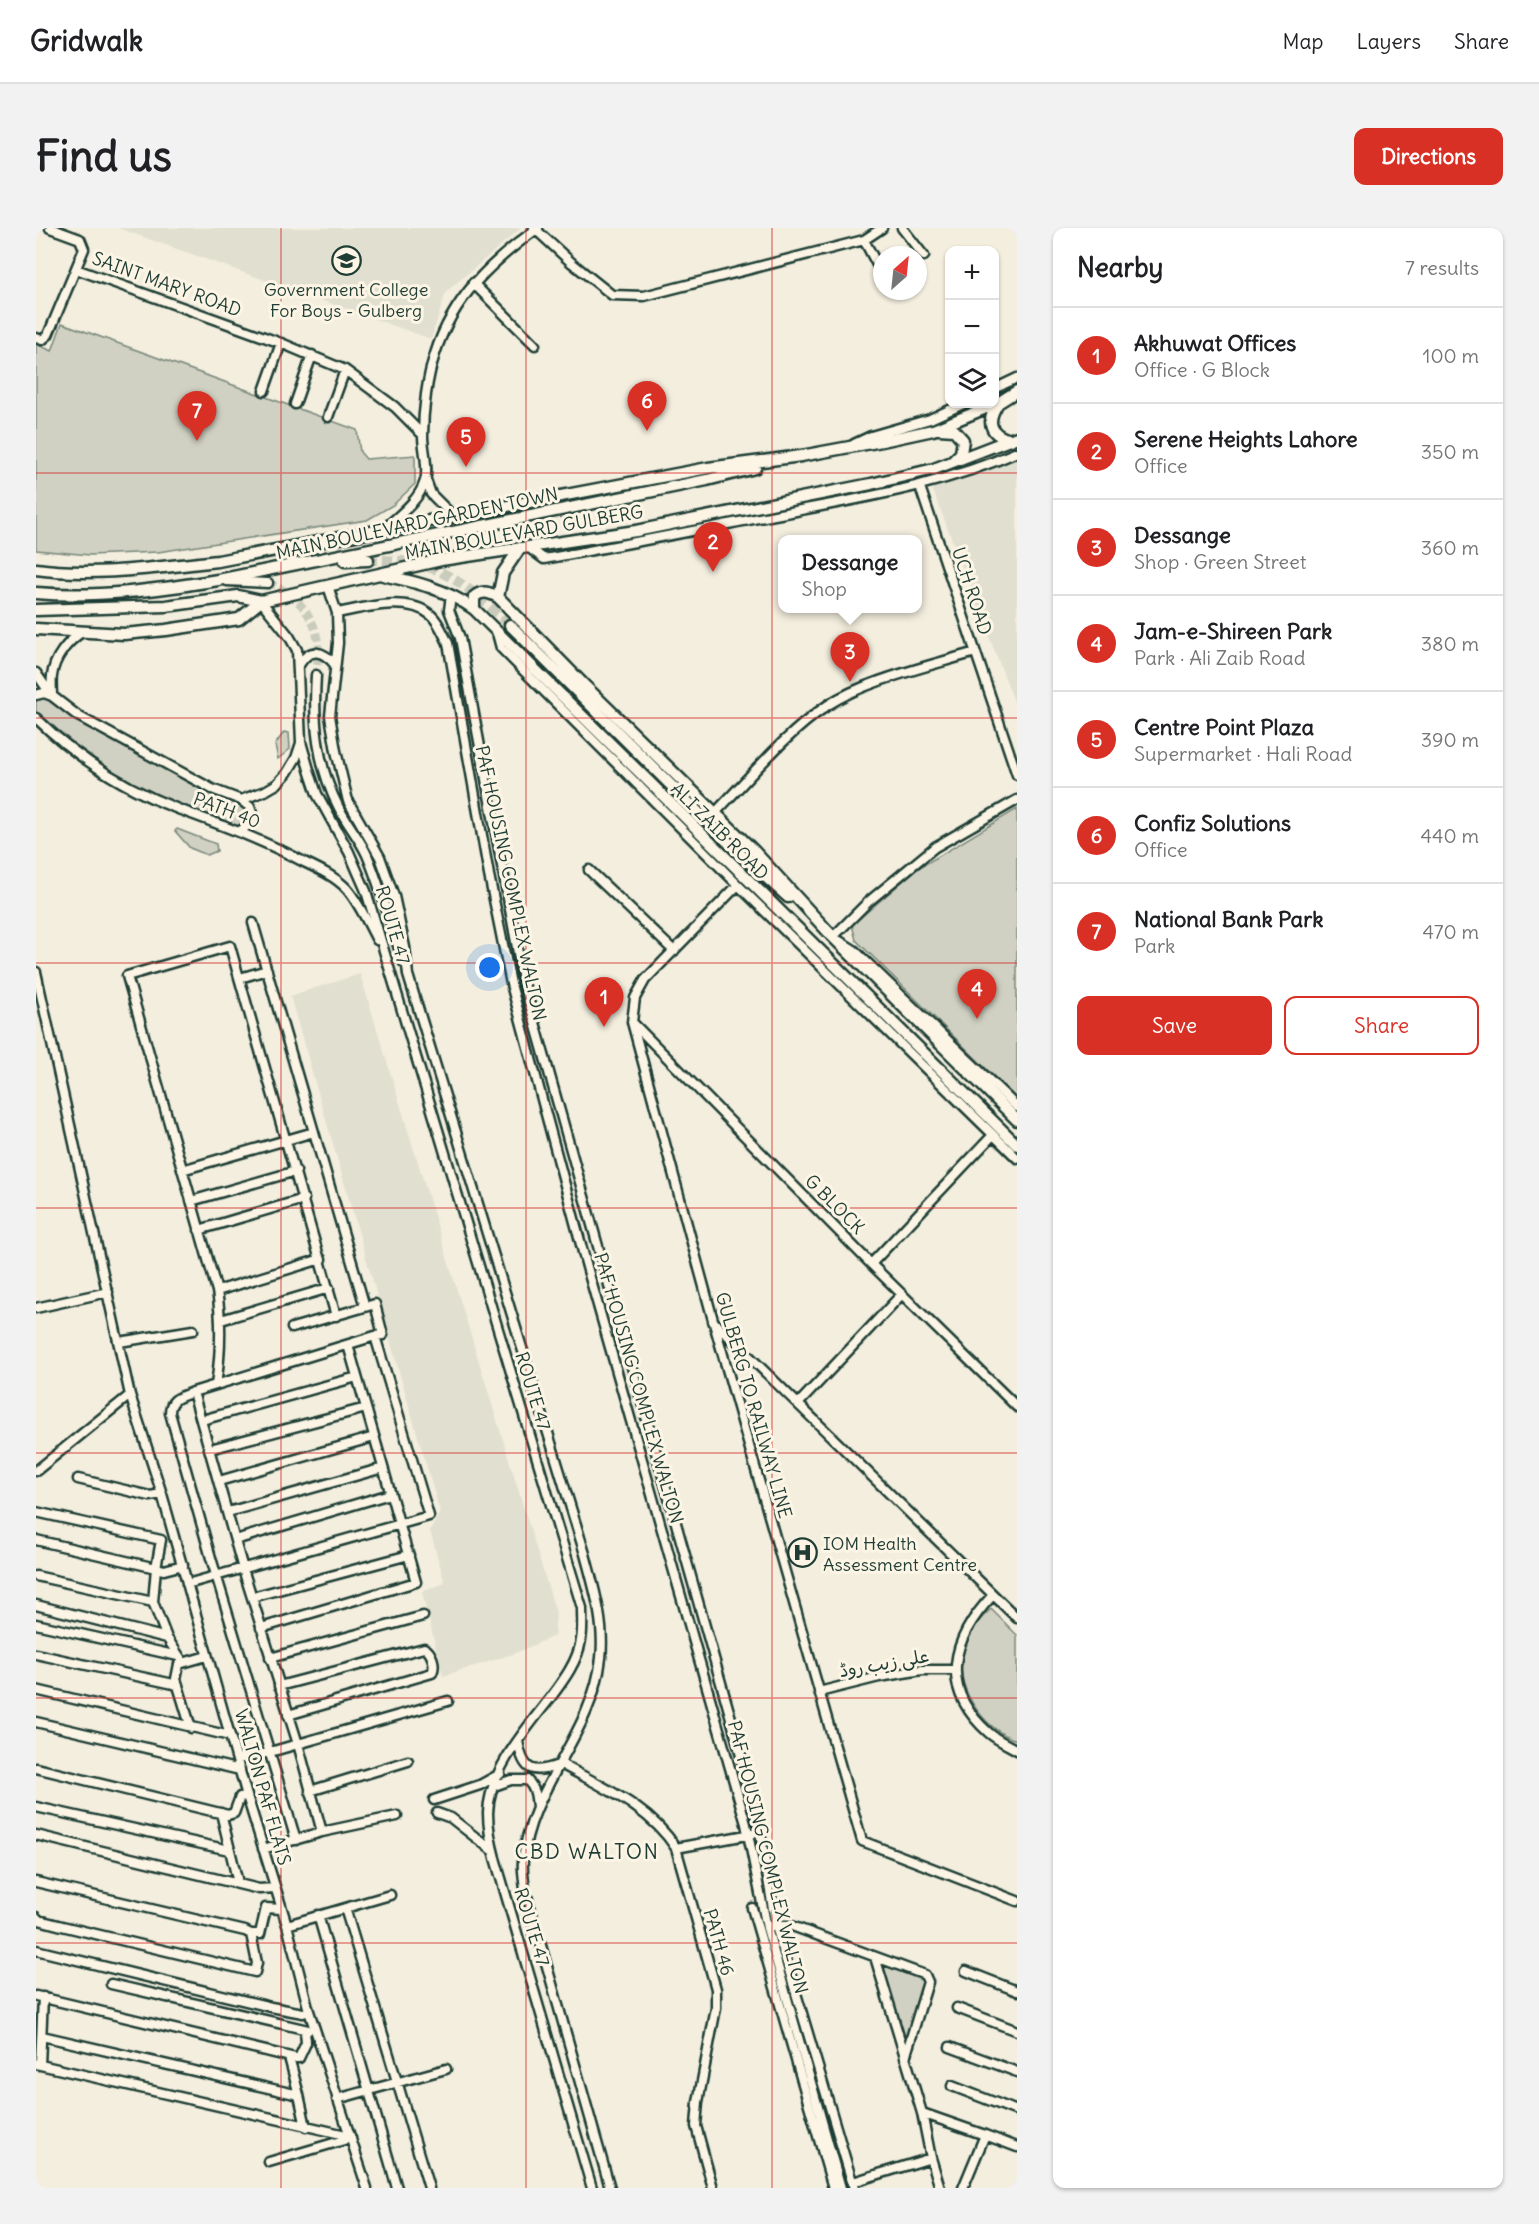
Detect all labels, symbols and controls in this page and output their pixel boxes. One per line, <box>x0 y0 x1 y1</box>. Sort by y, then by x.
text: Gridwalk <box>30 23 143 59</box>
text: Map <box>1283 28 1323 55</box>
text: Layers <box>1356 28 1421 55</box>
text: Share <box>1454 28 1509 55</box>
button: Directions <box>1354 128 1503 185</box>
text: Find us <box>36 130 172 182</box>
school or university icon: Government College For Boys - Gulberg <box>330 244 362 276</box>
street label: SAINT MARY ROAD <box>89 246 245 322</box>
north arrow <box>873 246 927 300</box>
map controls <box>945 246 999 408</box>
button: + <box>945 246 999 300</box>
text: Nearby <box>1077 251 1163 284</box>
text: 7 results <box>1405 255 1479 280</box>
place label: Government College For Boys - Gulberg <box>264 278 428 322</box>
button: − <box>945 300 999 354</box>
text: Akhuwat Offices <box>1134 329 1296 357</box>
text: 1 <box>1093 343 1100 368</box>
text: 100 m <box>1422 343 1479 368</box>
button: layers <box>945 354 999 408</box>
text: Office · G Block <box>1134 357 1270 382</box>
pin: 6 <box>628 382 666 431</box>
pin: 7 <box>178 392 216 441</box>
pin: 5 <box>446 418 486 467</box>
text: Serene Heights Lahore <box>1134 425 1358 453</box>
text: 2 <box>1091 439 1102 464</box>
text: 350 m <box>1421 439 1479 464</box>
text: Office <box>1134 453 1188 478</box>
street label: MAIN BOULEVARD GARDEN TOWN <box>274 482 560 564</box>
street label: MAIN BOULEVARD GULBERG <box>403 500 645 564</box>
text: Dessange <box>1134 521 1231 549</box>
pin: 2 <box>694 522 732 572</box>
popup <box>778 535 922 613</box>
text: 3 <box>1091 535 1102 560</box>
text: 360 m <box>1421 535 1479 560</box>
street label: UCH ROAD <box>947 544 997 638</box>
text: Dessange <box>802 548 898 576</box>
text: Shop · Green Street <box>1134 549 1307 574</box>
text: Shop <box>802 576 847 601</box>
text: Jam-e-Shireen Park <box>1134 617 1332 645</box>
text: 4 <box>1091 631 1102 656</box>
text: 380 m <box>1421 631 1479 656</box>
pin: 3 <box>830 632 870 682</box>
text: Park · Ali Zaib Road <box>1134 645 1305 670</box>
text: Centre Point Plaza <box>1134 713 1314 741</box>
text: 5 <box>1091 727 1102 752</box>
text: 390 m <box>1421 727 1479 752</box>
text: Supermarket · Hali Road <box>1134 741 1352 766</box>
street label: PAF HOUSING COMPLEX WALTON <box>471 743 551 1023</box>
street label: ALI ZAIB ROAD <box>666 777 774 885</box>
street label: PATH 40 <box>190 787 264 833</box>
text: Confiz Solutions <box>1134 809 1291 837</box>
text: 6 <box>1091 823 1102 848</box>
text: 440 m <box>1420 823 1479 848</box>
text: Office <box>1134 837 1188 862</box>
street label: ROUTE 47 <box>371 883 415 967</box>
text: National Bank Park <box>1134 905 1323 933</box>
text: 7 <box>1092 919 1101 944</box>
text: 470 m <box>1422 919 1479 944</box>
text: Park <box>1134 933 1175 958</box>
your location <box>475 953 504 982</box>
pin: 4 <box>958 970 996 1019</box>
pin: 1 <box>584 978 624 1027</box>
button: Save <box>1077 996 1272 1055</box>
button: Share <box>1284 996 1479 1055</box>
street label: G BLOCK <box>800 1169 870 1239</box>
street label: PAF HOUSING COMPLEX WALTON <box>589 1250 689 1526</box>
street label: GULBERG TO RAILWAY LINE <box>711 1289 797 1521</box>
street label: ROUTE 47 <box>510 1349 556 1433</box>
place label: IOM Health Assessment Centre <box>823 1532 977 1576</box>
hospital icon: IOM Health Assessment Centre <box>786 1537 818 1569</box>
street label: علی زیب روڈ <box>837 1644 931 1682</box>
street label: WALTON PAF FLATS <box>230 1706 296 1868</box>
street label: PAF HOUSING COMPLEX WALTON <box>723 1718 813 1996</box>
district label: CBD WALTON <box>514 1838 660 1865</box>
street label: ROUTE 47 <box>509 1885 555 1969</box>
street label: PATH 46 <box>699 1906 739 1978</box>

